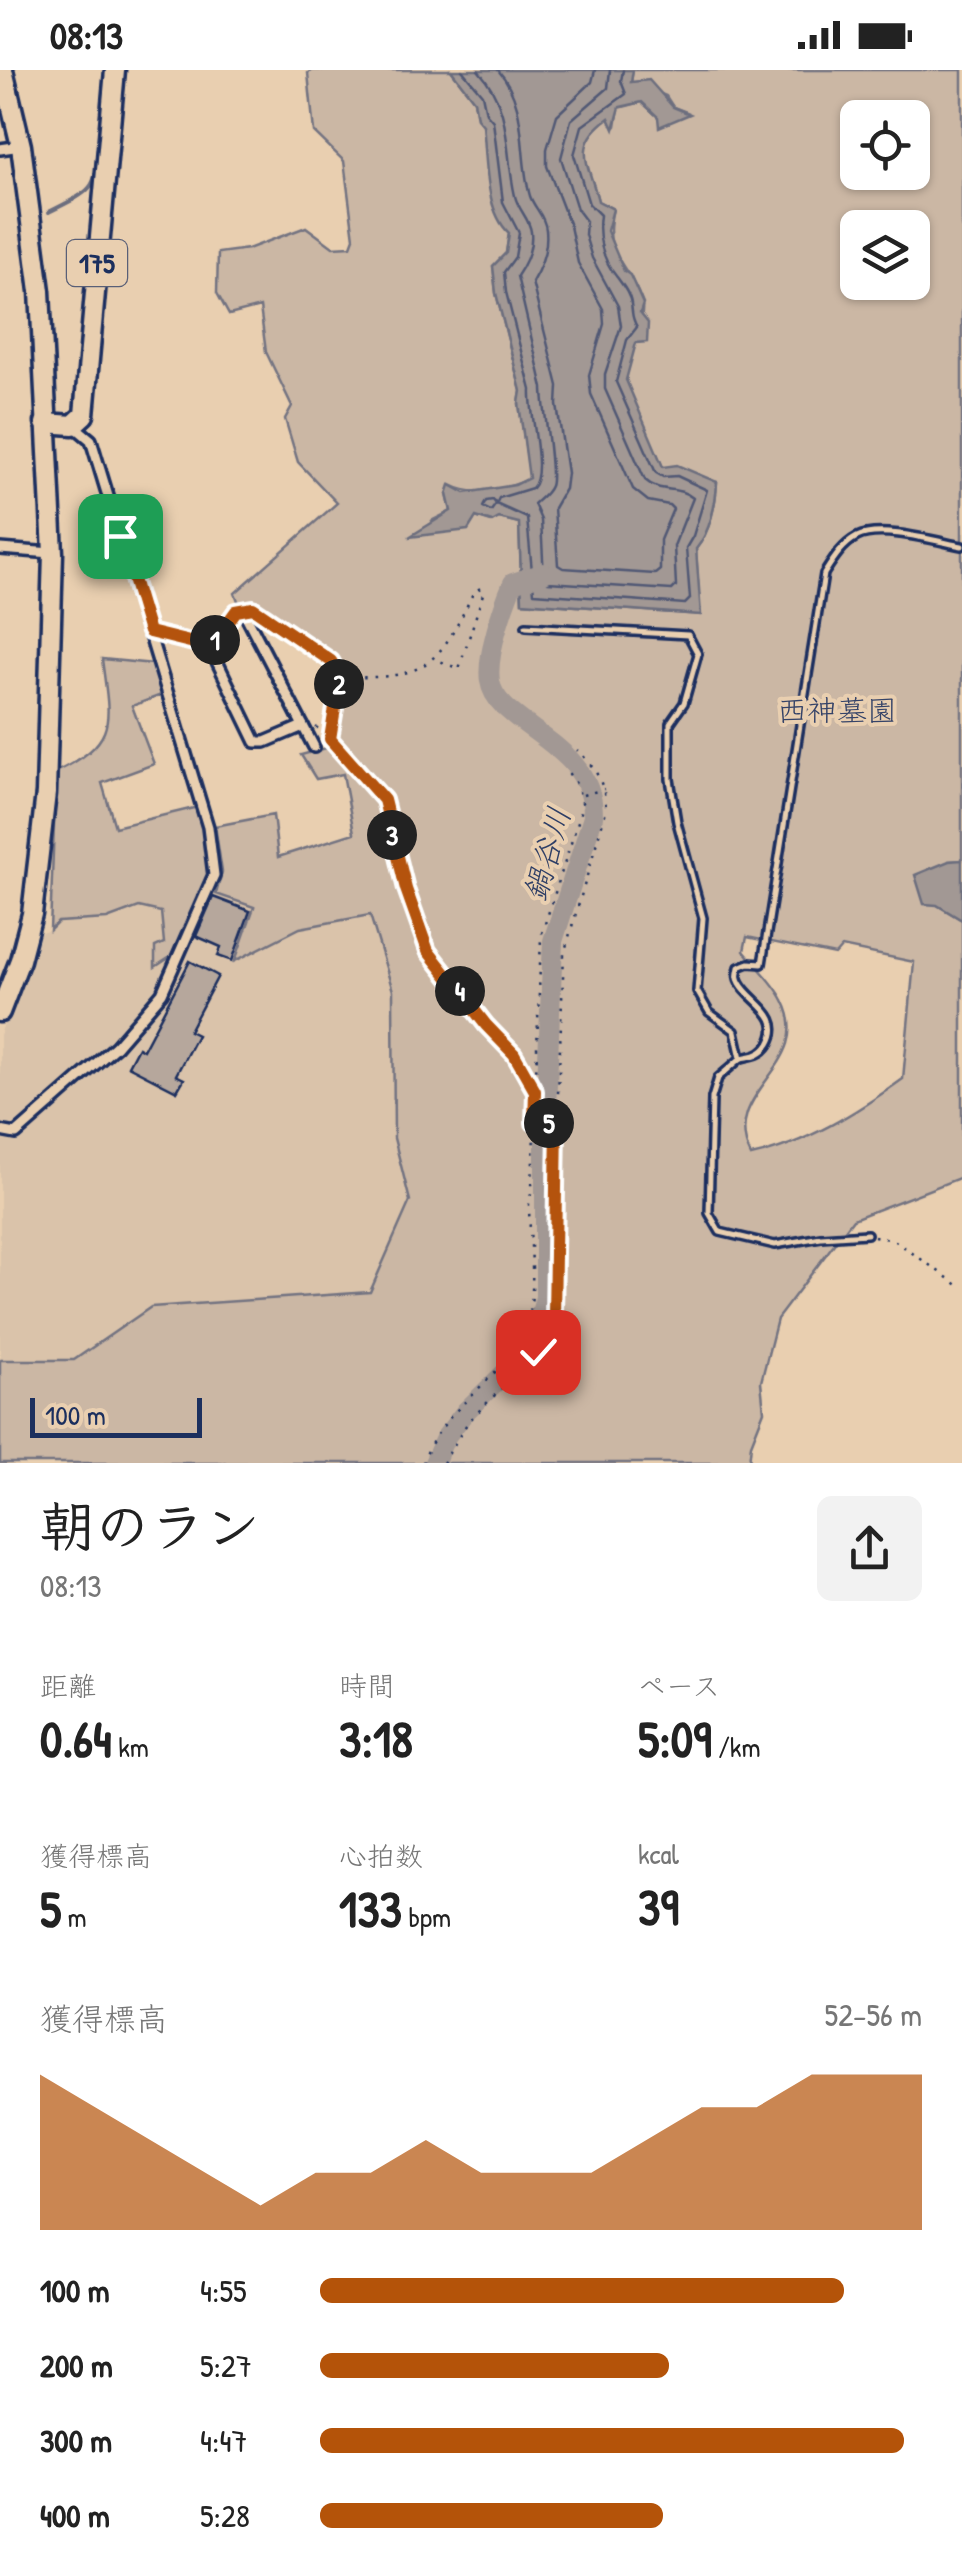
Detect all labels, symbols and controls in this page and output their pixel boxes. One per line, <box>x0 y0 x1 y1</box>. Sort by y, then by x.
text: 08:13 <box>50 9 123 61</box>
map controls <box>840 100 930 300</box>
button: locate <box>840 100 930 190</box>
button: layers <box>840 210 930 300</box>
road number: 175 <box>67 240 127 286</box>
pin <box>78 494 163 579</box>
icon: arrive <box>93 509 148 564</box>
pin: 1 <box>190 615 240 665</box>
text: 1 <box>210 621 220 659</box>
pin: 2 <box>314 659 364 709</box>
text: 2 <box>332 665 346 703</box>
park label: 西神墓園 <box>777 690 897 730</box>
water label: 鍋谷川 <box>513 802 580 906</box>
pin: 3 <box>367 810 417 860</box>
text: 3 <box>386 816 398 854</box>
pin: 4 <box>435 966 485 1016</box>
text: 4 <box>455 972 465 1010</box>
pin: 5 <box>524 1098 574 1148</box>
text: 5 <box>543 1104 555 1142</box>
pin <box>496 1310 581 1395</box>
icon: check <box>511 1325 566 1380</box>
scale bar <box>30 1393 202 1438</box>
text: 100 m <box>45 1396 106 1434</box>
text: 朝のラン <box>40 1489 260 1563</box>
button: share <box>817 1496 922 1601</box>
text: 08:13 <box>40 1564 102 1607</box>
text: 距離 <box>40 1667 96 1705</box>
text: 時間 <box>339 1667 395 1705</box>
text: ペース <box>638 1667 720 1705</box>
text: 0.64 <box>40 1705 112 1773</box>
text: 3:18 <box>339 1705 413 1773</box>
text: 5:09 <box>638 1705 712 1773</box>
text: km <box>112 1728 149 1766</box>
text: /km <box>712 1728 760 1766</box>
text: kcal <box>638 1835 679 1873</box>
text: 獲得標高 <box>40 1837 152 1875</box>
text: 心拍数 <box>339 1837 423 1875</box>
text: 39 <box>638 1873 679 1941</box>
text: 5 <box>40 1875 61 1943</box>
text: 133 <box>339 1875 402 1943</box>
text: m <box>61 1898 87 1936</box>
text: bpm <box>402 1898 451 1936</box>
text: 52–56 m <box>825 1993 922 2036</box>
text: 獲得標高 <box>40 1997 168 2040</box>
text: 100 m <box>40 2269 109 2312</box>
text: 4:55 <box>200 2269 247 2312</box>
text: 200 m <box>40 2344 113 2387</box>
text: 5:27 <box>200 2344 252 2387</box>
text: 300 m <box>40 2419 112 2462</box>
text: 4:47 <box>200 2419 247 2462</box>
text: 400 m <box>40 2494 110 2537</box>
text: 5:28 <box>200 2494 250 2537</box>

